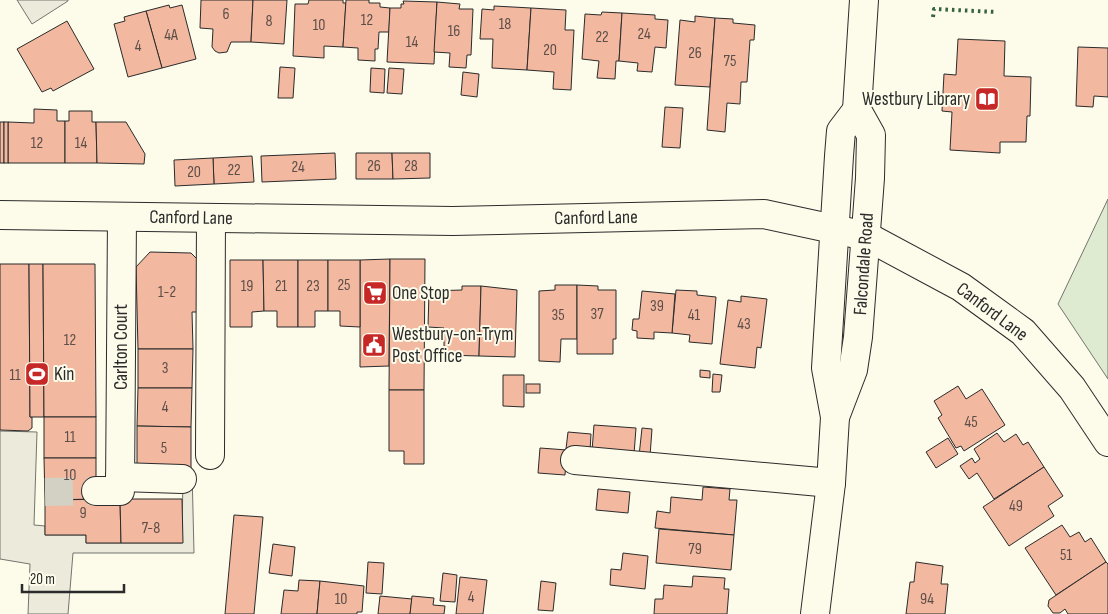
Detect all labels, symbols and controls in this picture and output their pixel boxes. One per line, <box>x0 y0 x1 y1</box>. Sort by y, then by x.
house number: 6 <box>222 5 230 24</box>
house number: 12 <box>361 11 373 30</box>
house number: 8 <box>265 12 273 31</box>
house number: 18 <box>499 15 511 34</box>
house number: 10 <box>313 16 325 35</box>
house number: 16 <box>448 22 460 41</box>
house number: 24 <box>637 25 651 44</box>
house number: 4A <box>164 26 178 45</box>
house number: 22 <box>595 28 609 47</box>
house number: 14 <box>406 33 418 52</box>
house number: 4 <box>135 37 142 56</box>
house number: 20 <box>543 41 557 60</box>
house number: 26 <box>688 44 702 63</box>
house number: 75 <box>724 52 736 71</box>
library icon: Westbury Library <box>974 86 1000 112</box>
place label: Westbury Library <box>862 88 971 111</box>
house number: 12 <box>31 134 43 153</box>
house number: 14 <box>75 134 87 153</box>
house number: 26 <box>367 157 381 176</box>
house number: 28 <box>404 157 418 176</box>
house number: 24 <box>291 158 305 177</box>
house number: 22 <box>227 161 241 180</box>
house number: 20 <box>187 163 201 182</box>
street label: Canford Lane <box>149 206 233 230</box>
street label: Canford Lane <box>554 206 638 230</box>
street label: Falcondale Road <box>849 212 879 316</box>
house number: 25 <box>337 276 351 295</box>
house number: 19 <box>241 277 253 296</box>
house number: 21 <box>275 277 288 296</box>
house number: 23 <box>306 277 320 296</box>
street label: Canford Lane <box>952 278 1032 346</box>
supermarket icon: One Stop <box>362 280 388 306</box>
place label: One Stop <box>392 282 450 305</box>
house number: 1-2 <box>158 283 176 302</box>
house number: 39 <box>650 297 664 316</box>
street label: Carlton Court <box>110 304 133 390</box>
house number: 37 <box>590 305 604 324</box>
house number: 35 <box>551 306 565 325</box>
house number: 41 <box>688 306 701 325</box>
house number: 43 <box>737 315 751 334</box>
place label: Westbury-on-Trym Post Office <box>392 323 513 368</box>
house number: 12 <box>64 331 76 350</box>
public building icon: Westbury-on-Trym Post Office <box>361 332 387 358</box>
house number: 3 <box>162 359 168 378</box>
sports icon: Kin <box>24 361 50 387</box>
place label: Kin <box>54 363 74 386</box>
house number: 11 <box>9 366 21 385</box>
house number: 4 <box>162 398 169 417</box>
house number: 45 <box>964 413 978 432</box>
house number: 11 <box>64 428 76 447</box>
house number: 5 <box>161 439 167 458</box>
house number: 10 <box>64 466 76 485</box>
house number: 49 <box>1009 497 1023 516</box>
house number: 9 <box>79 504 87 523</box>
house number: 7-8 <box>142 519 160 538</box>
house number: 79 <box>688 540 702 559</box>
house number: 51 <box>1060 546 1072 565</box>
scale bar <box>22 562 125 594</box>
text: 20 m <box>30 570 55 589</box>
house number: 4 <box>468 588 475 607</box>
house number: 10 <box>335 590 347 609</box>
house number: 94 <box>920 590 934 609</box>

